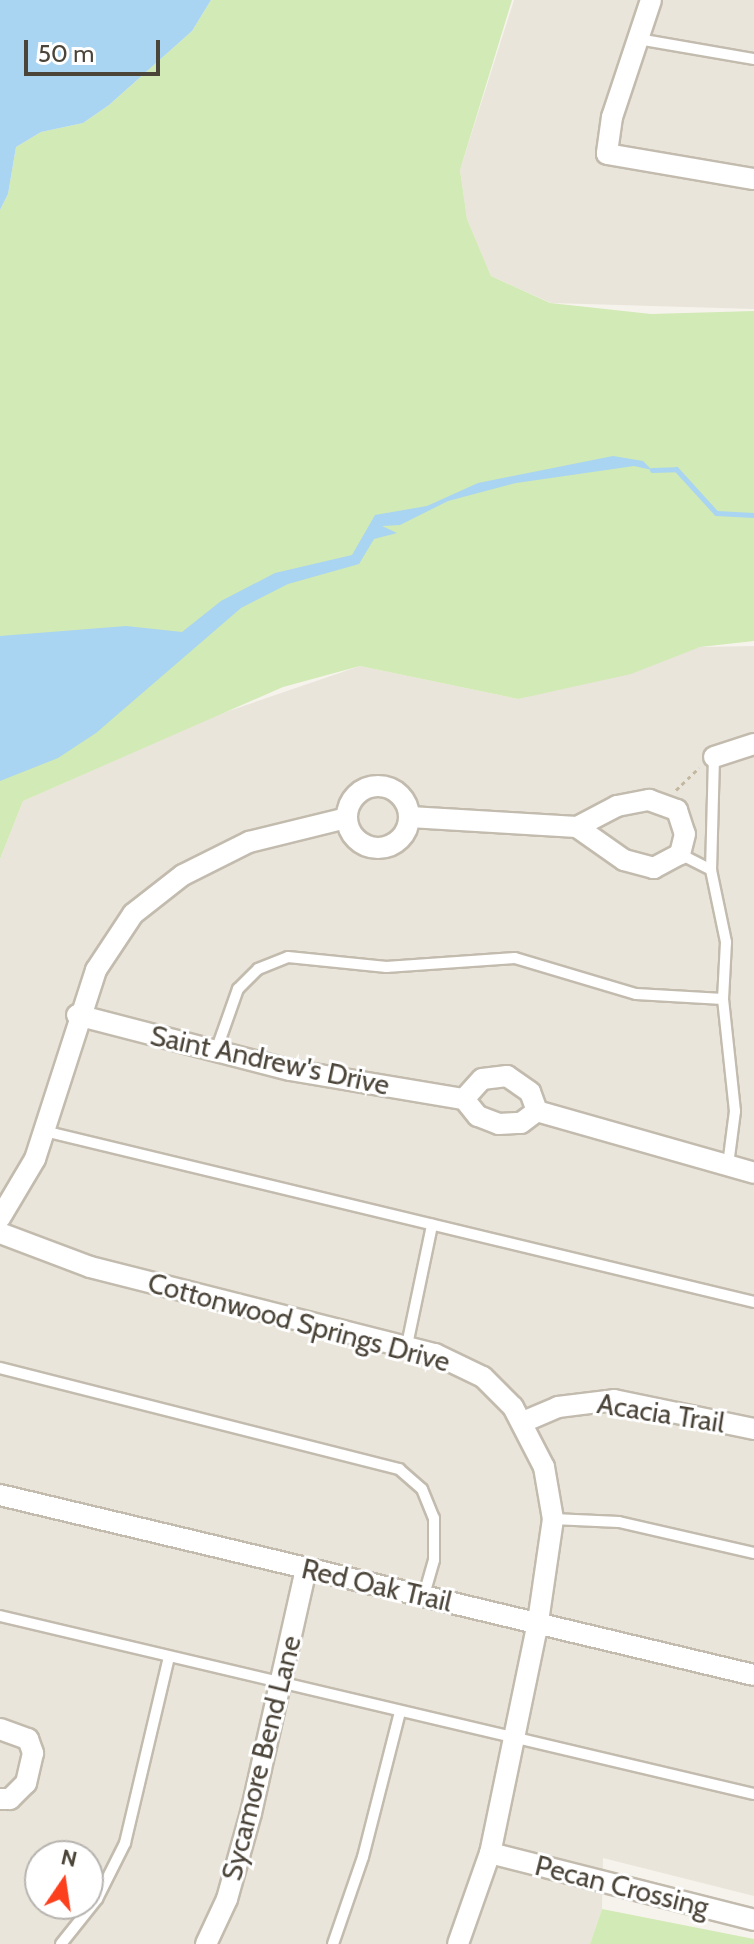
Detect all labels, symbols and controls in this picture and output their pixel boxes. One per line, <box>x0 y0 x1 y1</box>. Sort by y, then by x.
scale bar <box>28 24 164 74</box>
text: 50 m <box>38 39 94 68</box>
street label: Saint Andrew's Drive <box>147 1018 393 1102</box>
street label: Cottonwood Springs Drive <box>144 1265 454 1379</box>
street label: Acacia Trail <box>595 1386 727 1440</box>
street label: Red Oak Trail <box>299 1551 455 1619</box>
street label: Sycamore Bend Lane <box>214 1632 308 1884</box>
north arrow <box>24 1840 104 1920</box>
text: N <box>58 1843 80 1873</box>
street label: Pecan Crossing <box>532 1848 712 1924</box>

